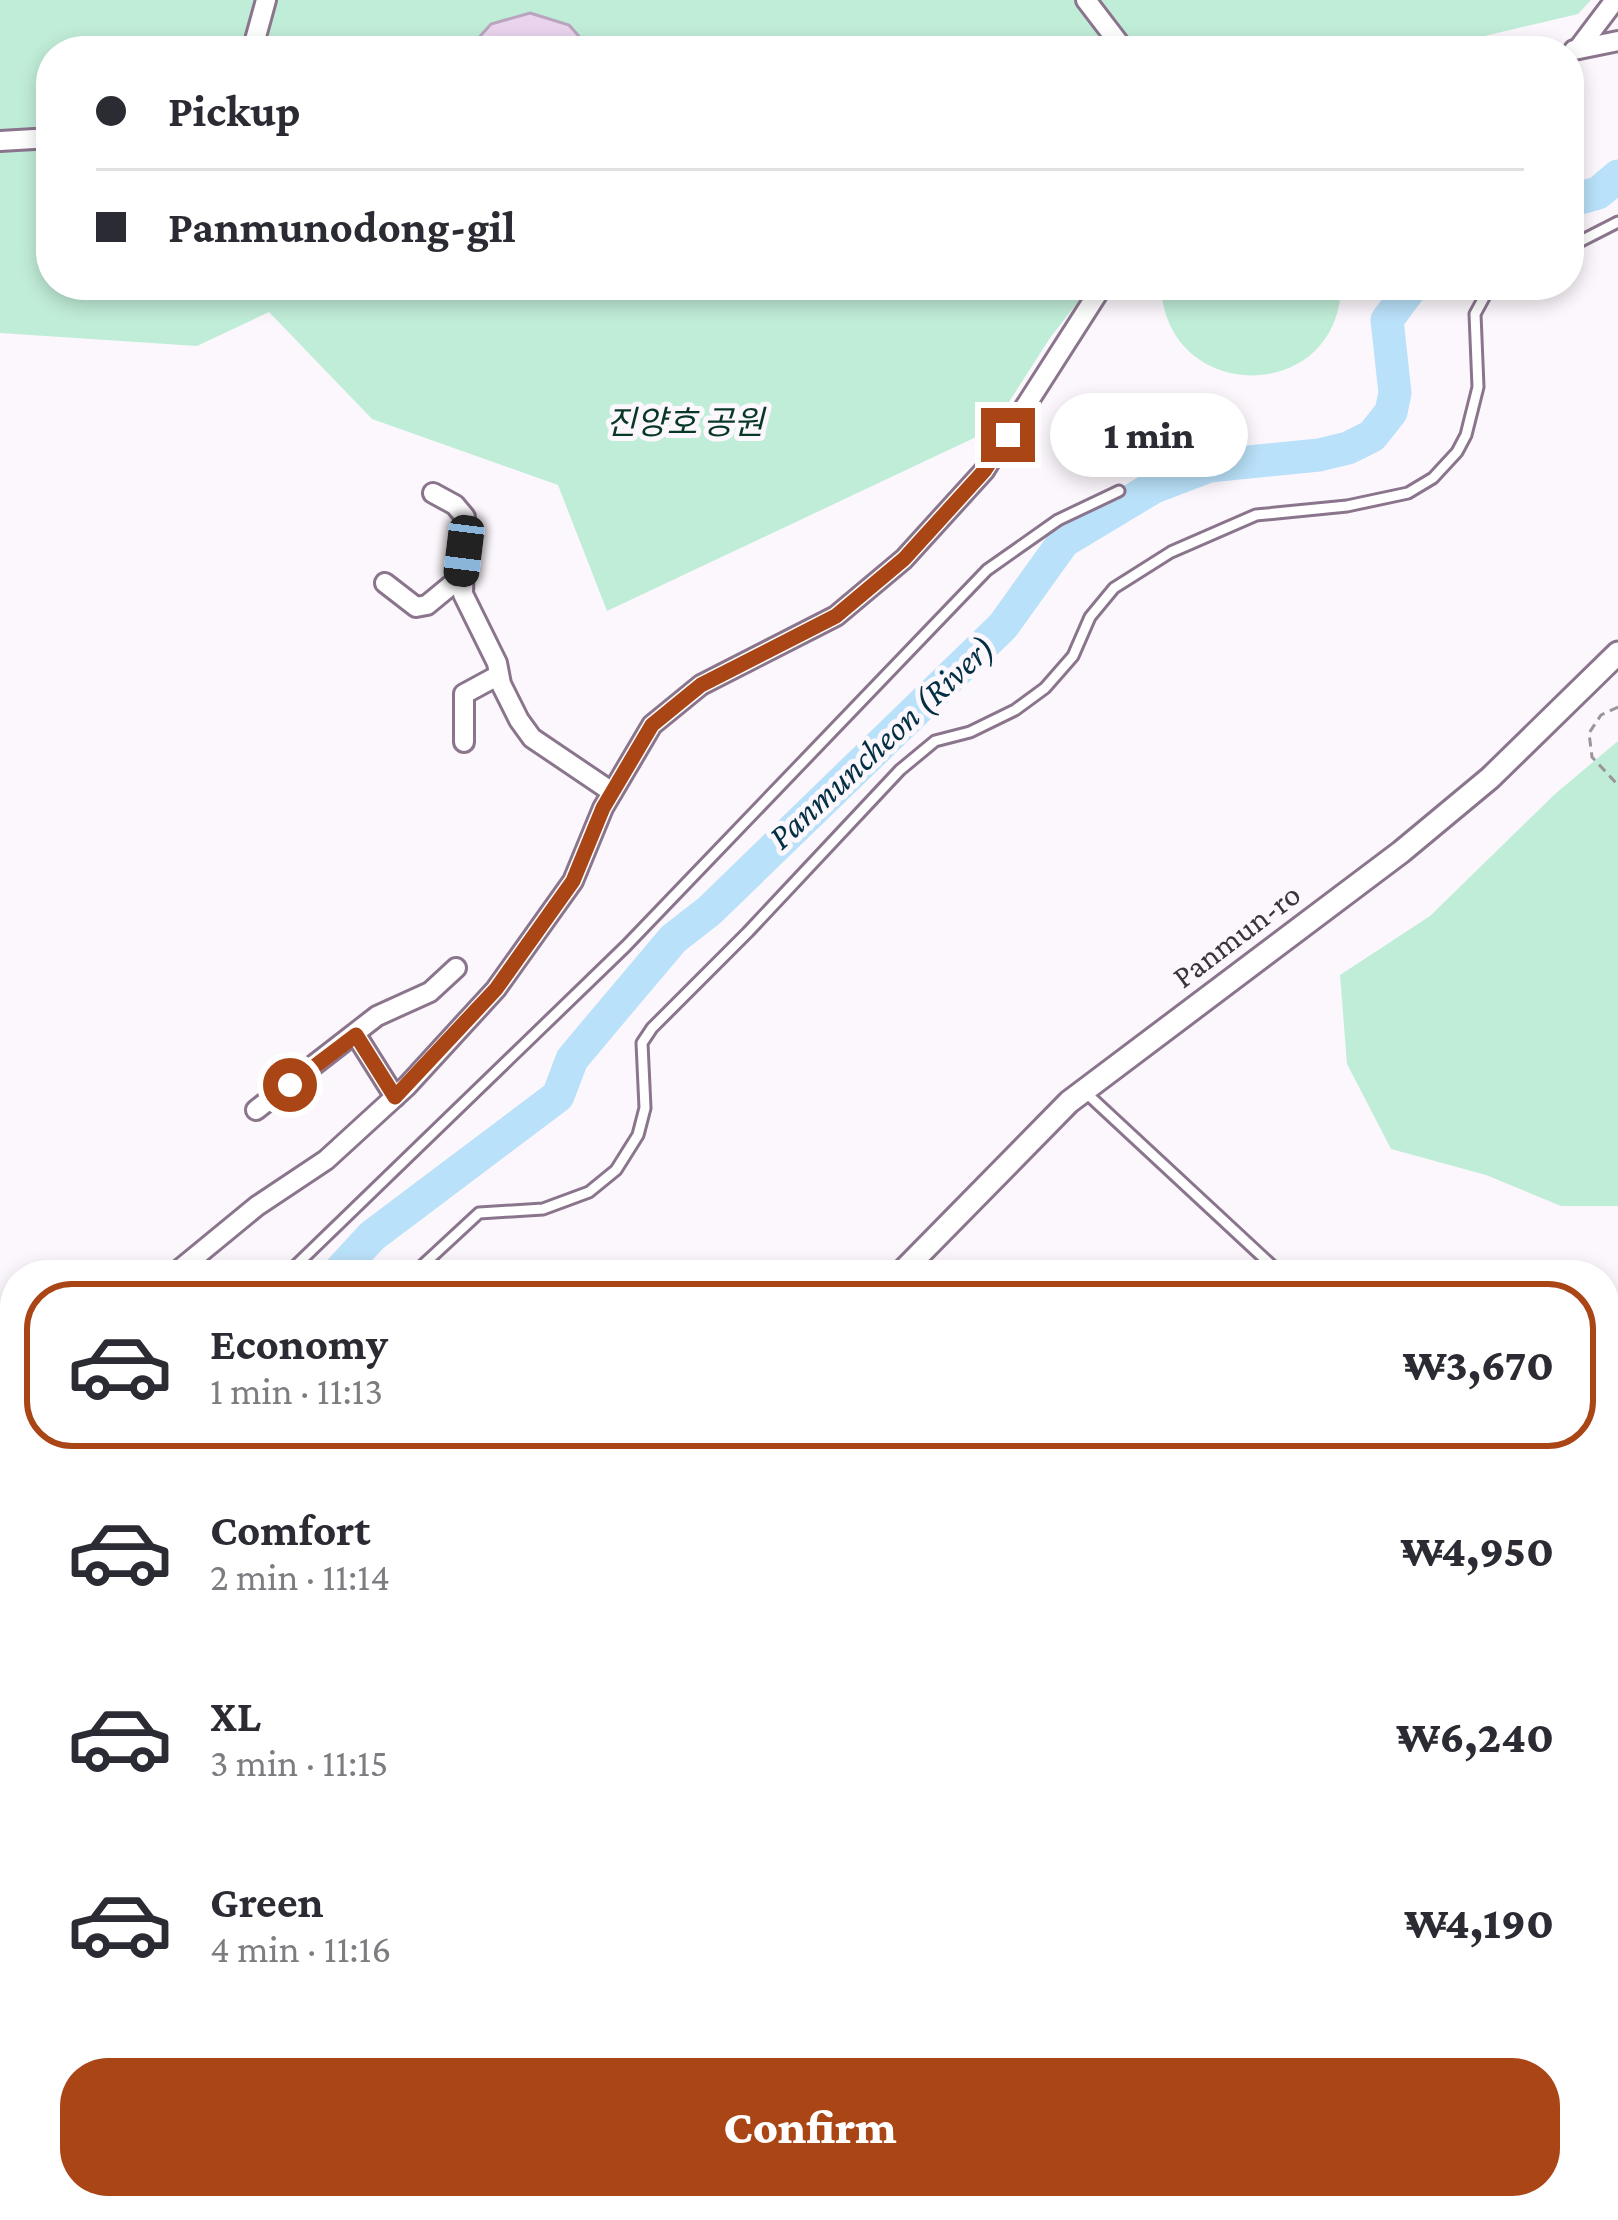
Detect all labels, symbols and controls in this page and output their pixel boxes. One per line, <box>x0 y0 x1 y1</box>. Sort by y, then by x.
text: Pickup <box>168 86 301 136</box>
text: Panmunodong-gil <box>168 202 516 252</box>
callout: 1 min <box>1050 393 1248 477</box>
park label: 진양호 공원 <box>606 404 767 441</box>
route end <box>981 408 1035 462</box>
text: 1 min <box>1103 413 1195 456</box>
car <box>442 513 486 589</box>
water label: Panmuncheon (River) <box>760 627 1003 858</box>
street label: Panmun-ro <box>1165 875 1307 995</box>
route start <box>263 1058 317 1112</box>
icon: car <box>66 1311 174 1419</box>
text: Economy <box>210 1319 388 1369</box>
text: ₩3,670 <box>1403 1340 1554 1390</box>
text: 1 min · 11:13 <box>210 1369 383 1412</box>
icon: car <box>66 1497 174 1605</box>
text: Comfort <box>210 1505 371 1555</box>
text: ₩4,950 <box>1401 1526 1554 1576</box>
text: 2 min · 11:14 <box>210 1555 390 1598</box>
icon: car <box>66 1683 174 1791</box>
text: XL <box>210 1691 261 1741</box>
text: ₩6,240 <box>1396 1712 1554 1762</box>
text: 3 min · 11:15 <box>210 1741 388 1784</box>
icon: car <box>66 1869 174 1977</box>
text: Green <box>210 1877 324 1927</box>
text: ₩4,190 <box>1405 1898 1554 1948</box>
text: 4 min · 11:16 <box>210 1927 391 1970</box>
button: Confirm <box>60 2058 1560 2196</box>

